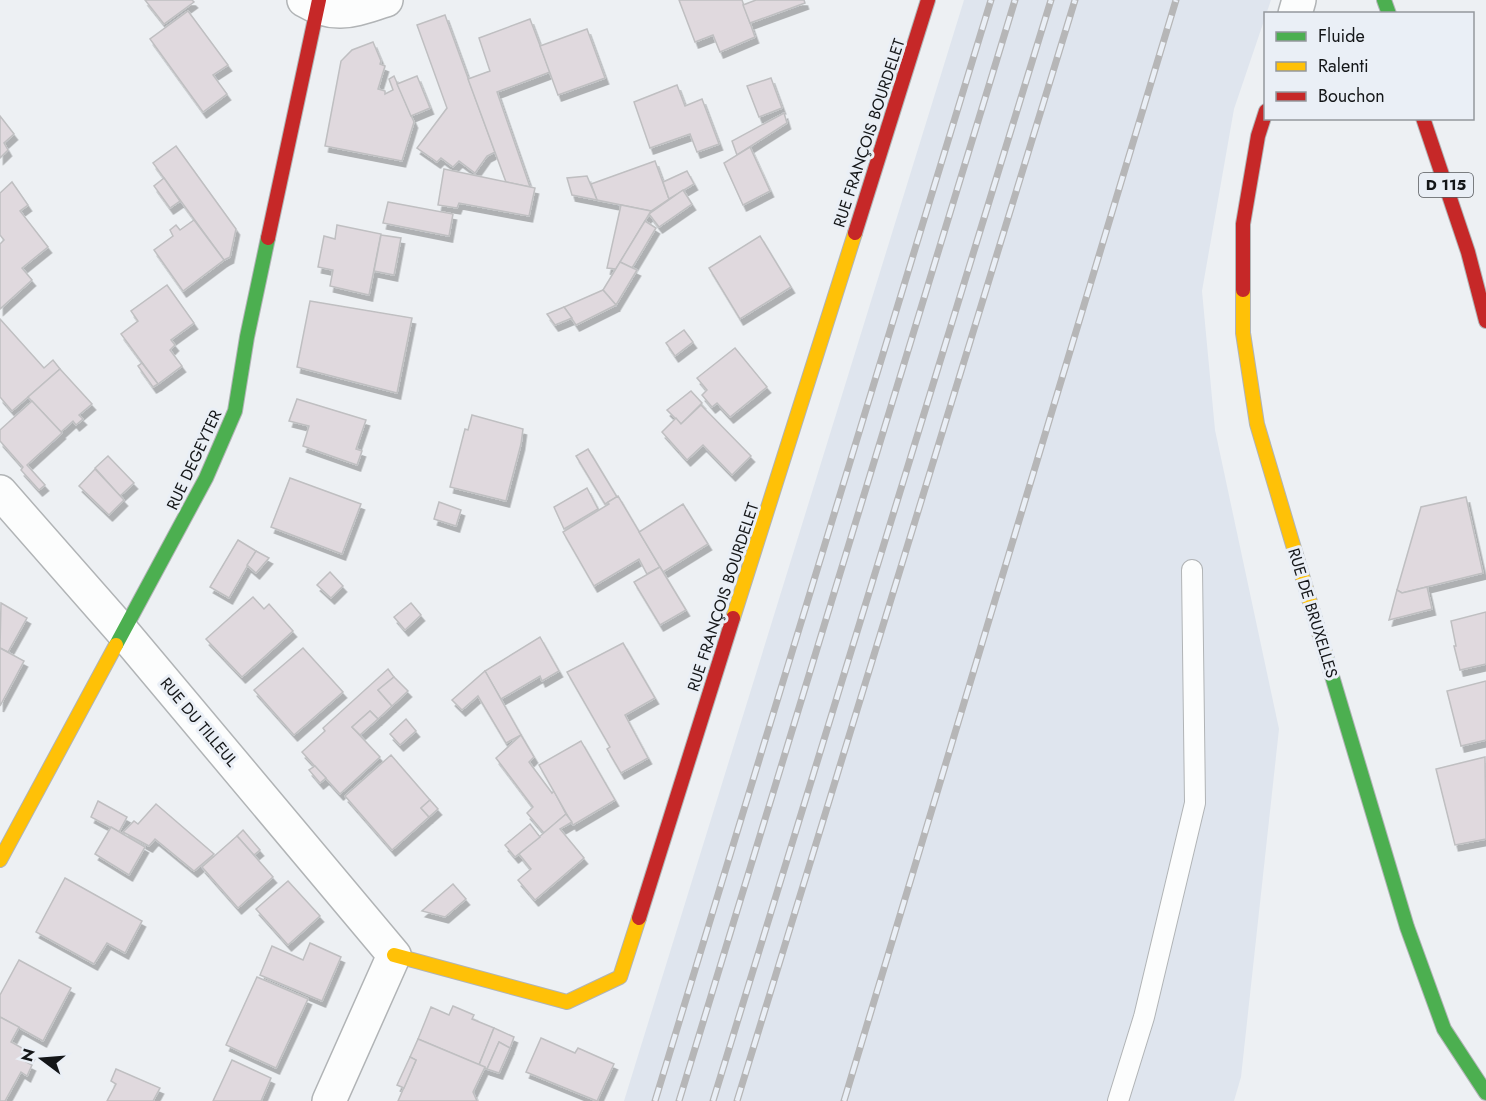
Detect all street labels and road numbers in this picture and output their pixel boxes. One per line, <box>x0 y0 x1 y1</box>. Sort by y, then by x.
street label: RUE FRANÇOIS BOURDELET <box>828 35 911 230</box>
road number: D 115 <box>1419 173 1473 197</box>
street label: RUE DEGEYTER <box>161 406 227 514</box>
street label: RUE FRANÇOIS BOURDELET <box>682 499 765 694</box>
street label: RUE DE BRUXELLES <box>1282 545 1344 681</box>
street label: RUE DU TILLEUL <box>155 672 244 772</box>

